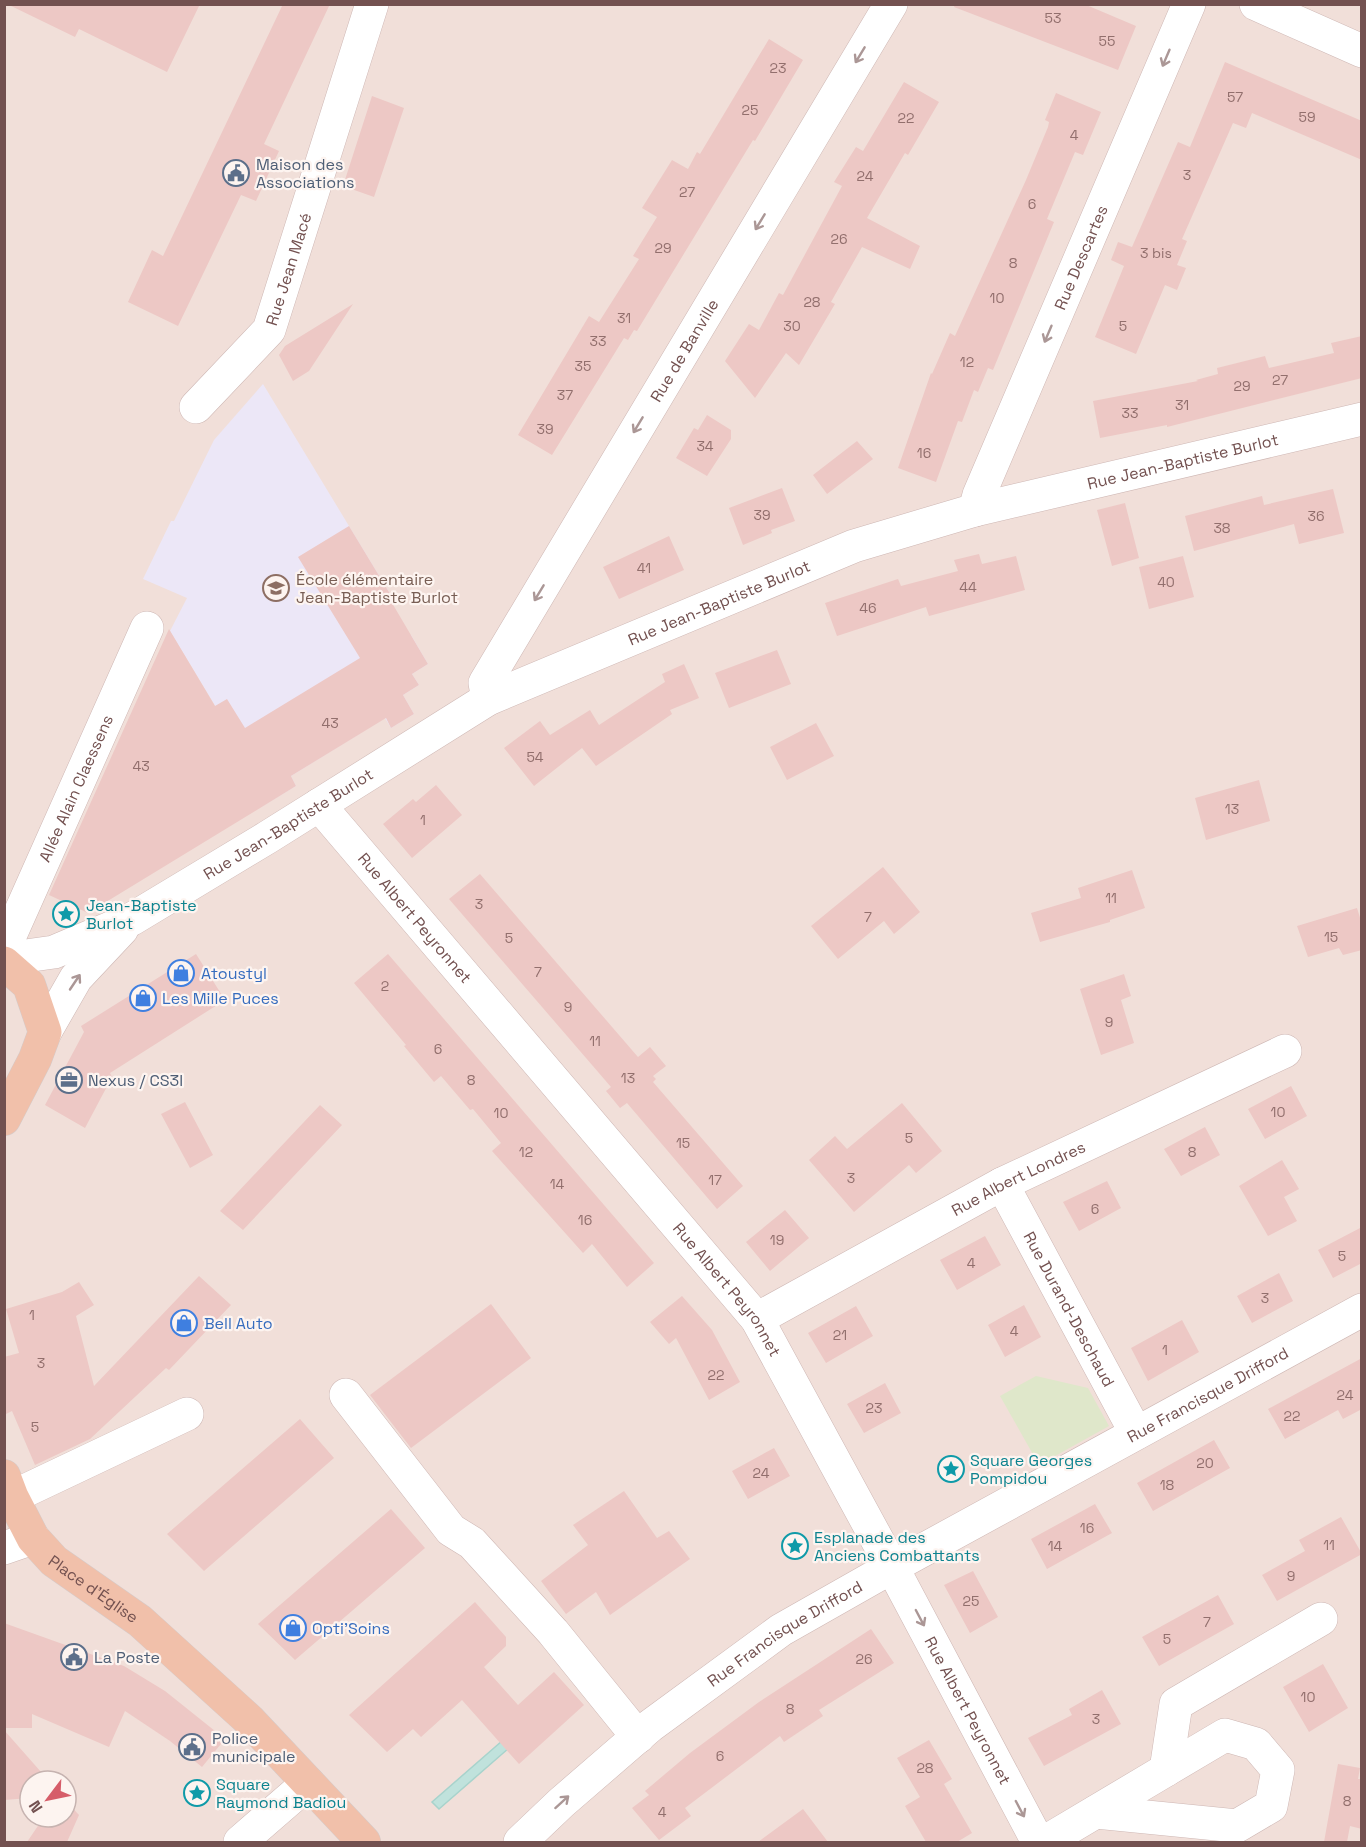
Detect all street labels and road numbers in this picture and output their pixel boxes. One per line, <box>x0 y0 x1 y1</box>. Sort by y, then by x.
street label: Rue Descartes <box>1049 202 1112 313</box>
street label: Rue Jean Macé <box>261 210 316 328</box>
street label: Rue de Banville <box>645 295 723 406</box>
street label: Rue Jean-Baptiste Burlot <box>1085 429 1280 494</box>
street label: Rue Jean-Baptiste Burlot <box>625 555 813 650</box>
street label: Allée Alain Claessens <box>34 711 118 865</box>
street label: Rue Jean-Baptiste Burlot <box>199 763 377 884</box>
street label: Rue Albert Peyronnet <box>353 848 477 987</box>
street label: Rue Albert Londres <box>948 1136 1089 1220</box>
street label: Rue Albert Peyronnet <box>669 1218 786 1360</box>
street label: Rue Durand-Deschaud <box>1019 1228 1120 1390</box>
street label: Rue Francisque Drifford <box>1123 1342 1292 1447</box>
street label: Place d'Église <box>45 1550 143 1627</box>
street label: Rue Francisque Drifford <box>703 1576 866 1691</box>
street label: Rue Albert Peyronnet <box>920 1633 1016 1788</box>

